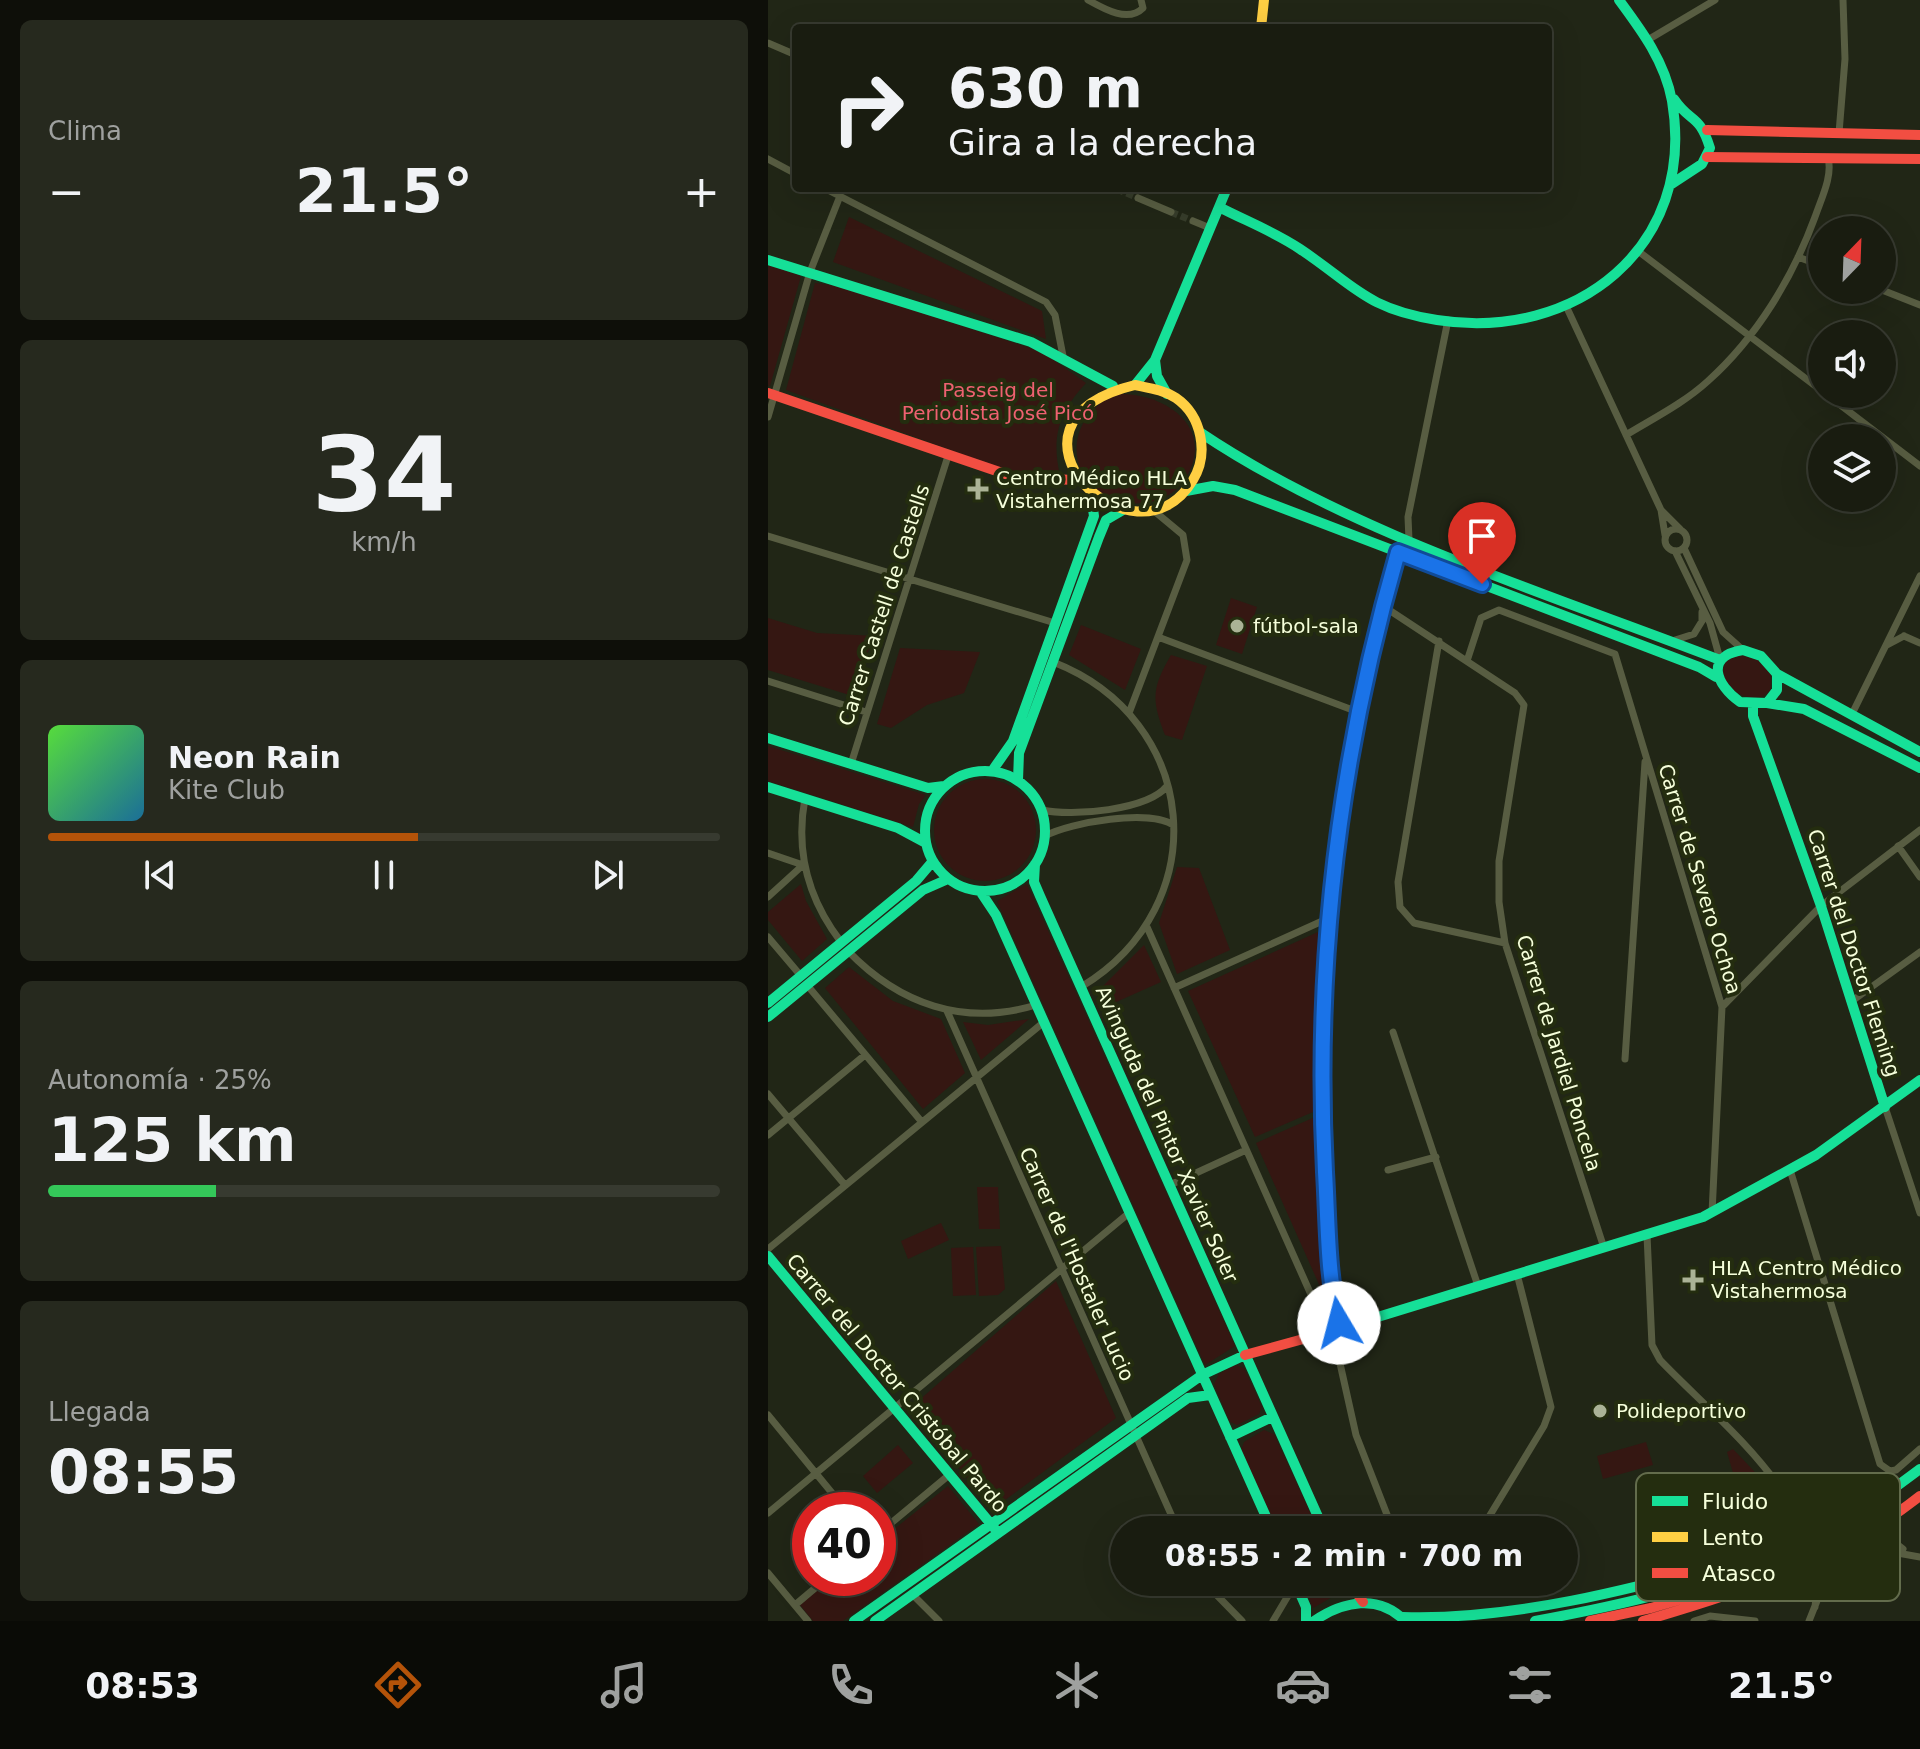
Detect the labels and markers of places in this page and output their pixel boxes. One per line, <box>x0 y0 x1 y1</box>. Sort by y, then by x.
place label: Centro Médico HLA Vistahermosa 77 <box>996 466 1187 513</box>
marker: Centro Médico HLA Vistahermosa 77 <box>967 478 989 500</box>
pin <box>1448 502 1516 584</box>
place label: fútbol-sala <box>1253 614 1359 638</box>
marker: fútbol-sala <box>1228 617 1246 635</box>
place label: HLA Centro Médico Vistahermosa <box>1711 1256 1902 1303</box>
marker: HLA Centro Médico Vistahermosa <box>1682 1269 1704 1291</box>
place label: Polideportivo <box>1616 1399 1746 1423</box>
marker: Polideportivo <box>1591 1402 1609 1420</box>

